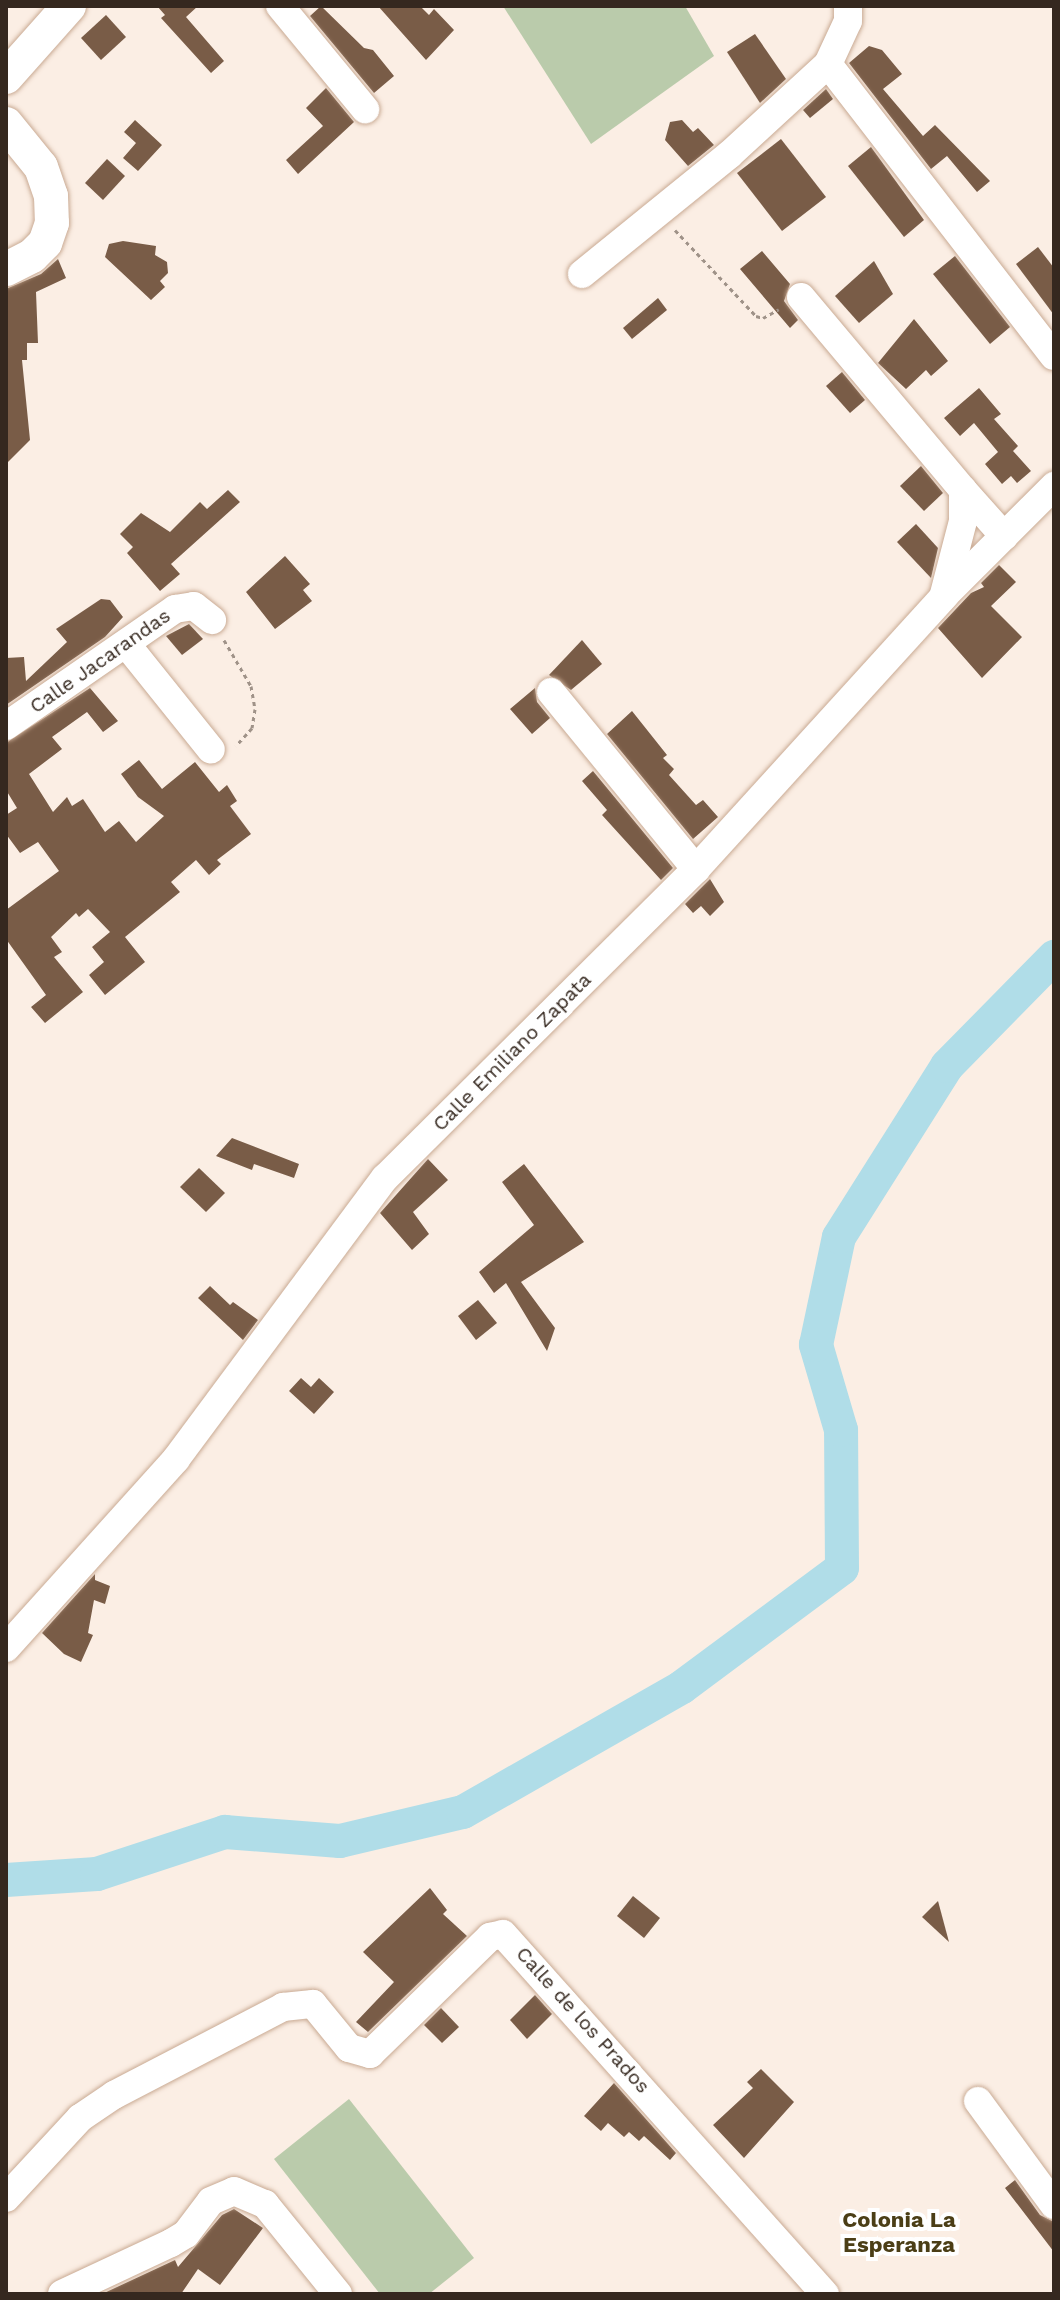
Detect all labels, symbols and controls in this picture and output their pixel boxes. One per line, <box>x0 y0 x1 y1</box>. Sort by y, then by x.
street label: Calle Jacarandas <box>25 603 175 719</box>
street label: Calle Emiliano Zapata <box>428 968 596 1136</box>
street label: Calle de los Prados <box>511 1942 655 2098</box>
district label: Colonia La Esperanza <box>842 2206 956 2258</box>

